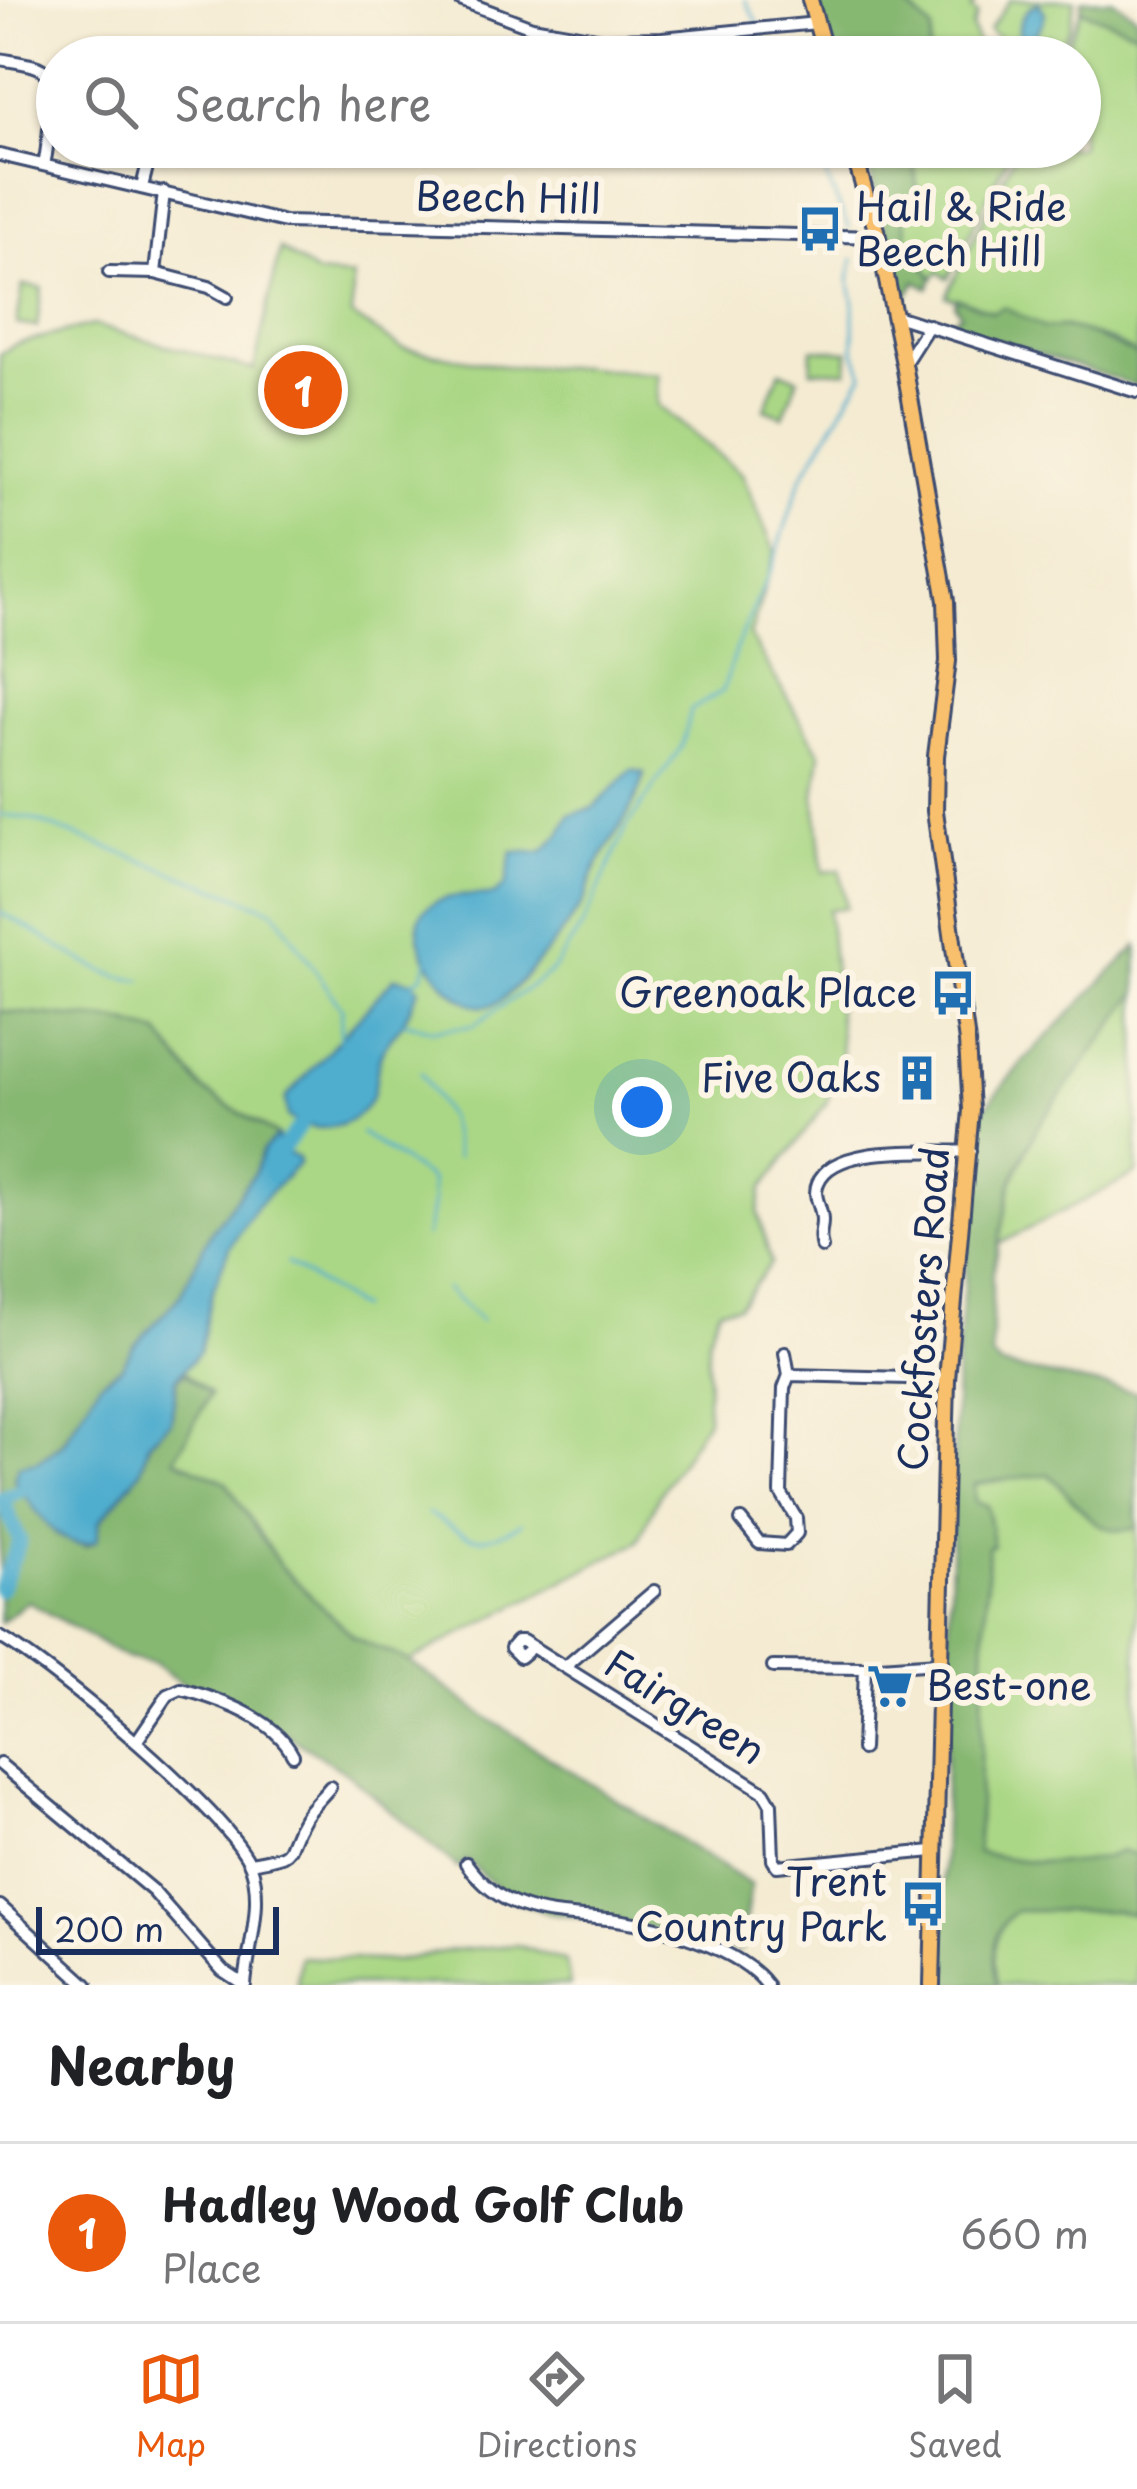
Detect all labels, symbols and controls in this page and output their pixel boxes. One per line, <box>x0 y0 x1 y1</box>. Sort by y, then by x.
search box <box>36 36 1101 168</box>
text: Search here <box>174 68 431 136</box>
icon: search <box>78 69 144 135</box>
street label: Beech Hill <box>415 164 601 227</box>
place label: Hail & Ride Beech Hill <box>856 175 1067 279</box>
bus stop icon: Hail & Ride Beech Hill <box>795 204 845 254</box>
pin: 1 <box>264 345 342 435</box>
place label: Greenoak Place <box>619 961 917 1020</box>
bus stop icon: Greenoak Place <box>928 968 978 1018</box>
place label: Five Oaks <box>701 1046 881 1105</box>
building icon: Five Oaks <box>892 1053 942 1103</box>
your location <box>612 1077 672 1137</box>
street label: Cockfosters Road <box>881 1144 962 1473</box>
street label: Fairgreen <box>594 1632 778 1778</box>
place label: Best-one <box>926 1654 1092 1713</box>
supermarket icon: Best-one <box>865 1661 915 1711</box>
place label: Trent Country Park <box>635 1850 887 1954</box>
bus stop icon: Trent Country Park <box>898 1879 948 1929</box>
scale bar <box>36 1901 279 1954</box>
text: 200 m <box>54 1903 164 1953</box>
text: Nearby <box>48 2025 235 2102</box>
text: Hadley Wood Golf Club <box>162 2169 684 2237</box>
text: 1 <box>78 2203 96 2262</box>
text: 660 m <box>960 2203 1089 2262</box>
text: Place <box>162 2237 262 2296</box>
tab: Map <box>135 2346 206 2468</box>
tab: Directions <box>477 2346 637 2468</box>
tab: Saved <box>908 2346 1002 2468</box>

